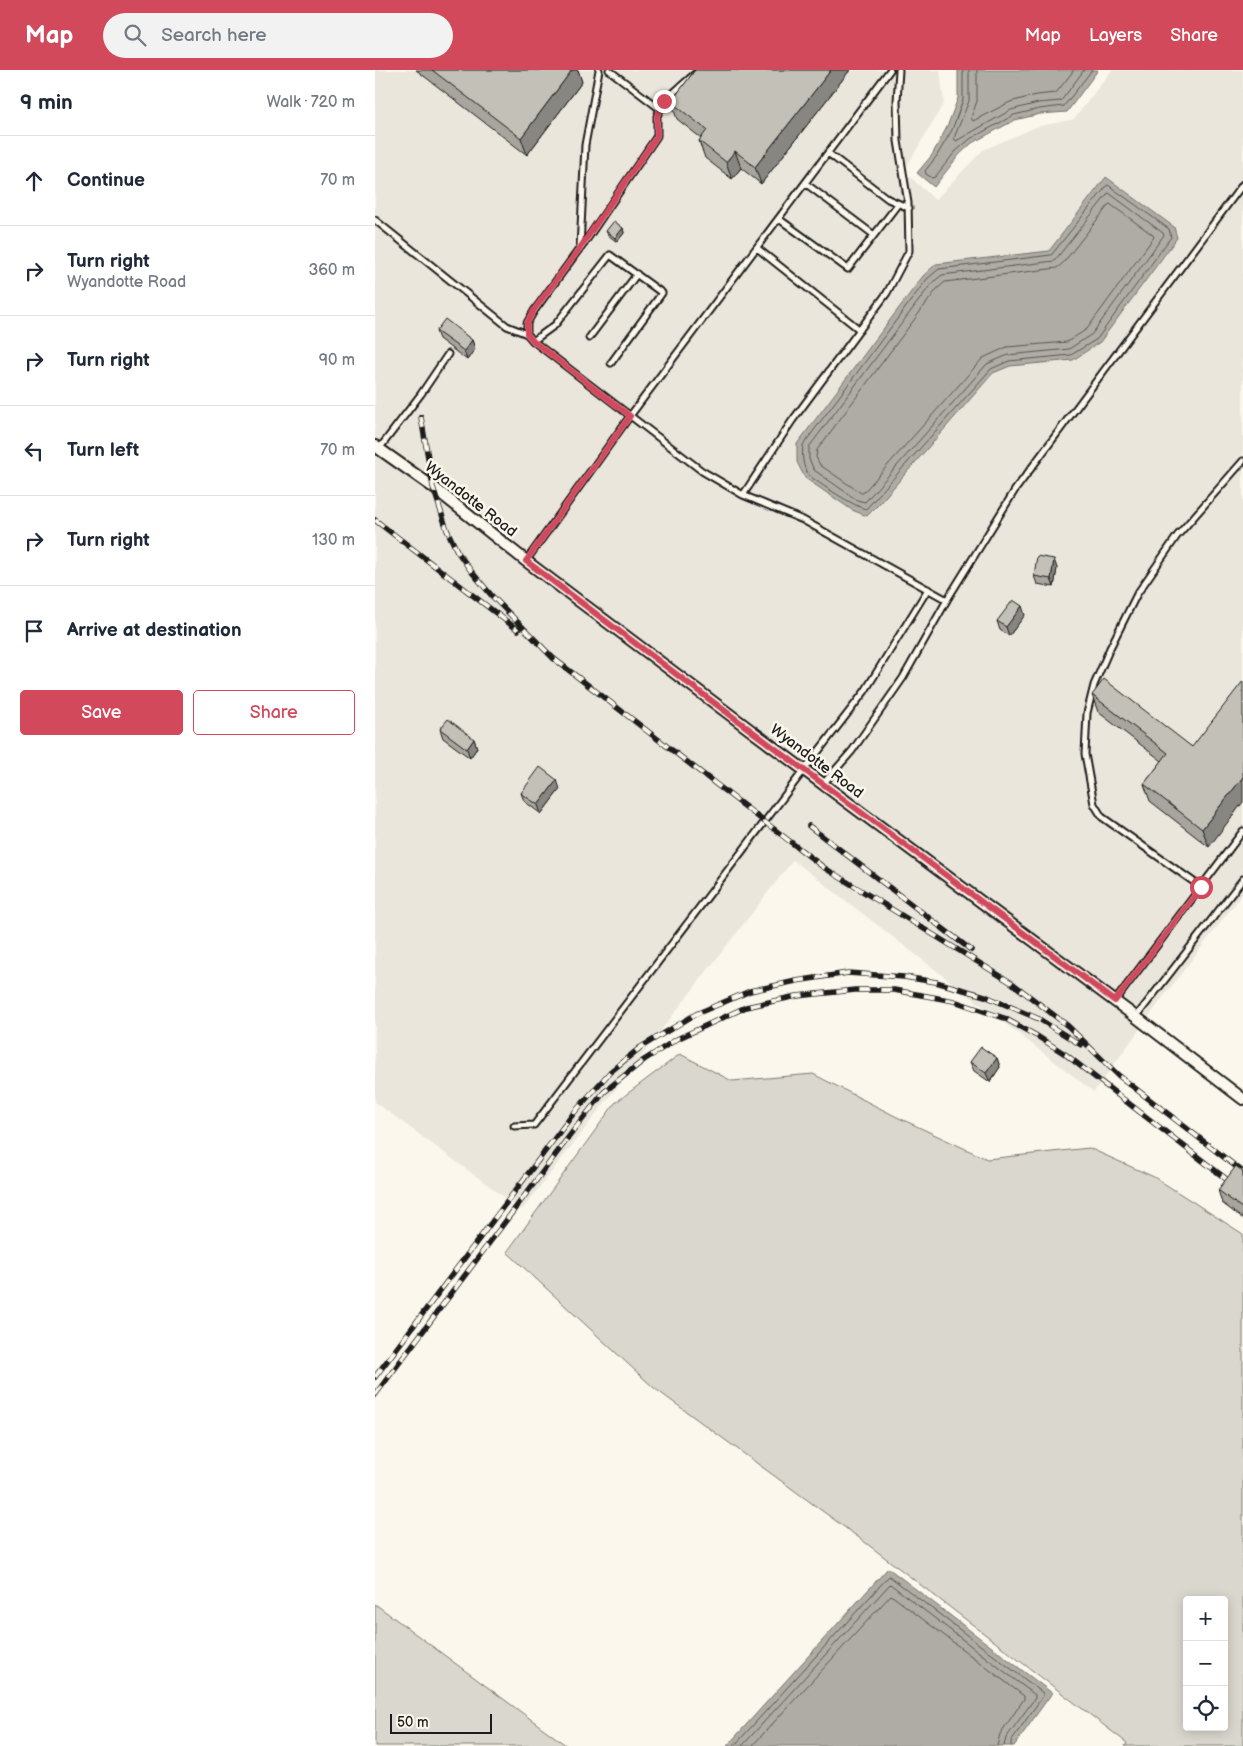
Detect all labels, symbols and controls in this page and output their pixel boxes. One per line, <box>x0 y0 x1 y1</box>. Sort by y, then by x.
search box <box>103 13 453 58</box>
text: Map <box>25 21 73 50</box>
icon: search <box>121 21 149 49</box>
text: Search here <box>161 24 267 47</box>
text: Map <box>1025 25 1061 46</box>
text: Layers <box>1089 25 1142 46</box>
text: Share <box>1170 25 1218 46</box>
text: 9 min <box>20 90 73 115</box>
route end <box>653 90 676 113</box>
text: Walk · 720 m <box>267 93 355 112</box>
icon: ahead <box>20 167 48 195</box>
text: Continue <box>67 169 145 192</box>
text: 70 m <box>320 171 355 190</box>
text: Turn right <box>67 250 150 273</box>
icon: right <box>20 257 48 285</box>
text: 360 m <box>308 261 355 280</box>
text: Wyandotte Road <box>67 273 186 292</box>
icon: right <box>20 347 48 375</box>
text: Turn right <box>67 349 150 372</box>
text: 90 m <box>319 351 355 370</box>
icon: left <box>20 437 48 465</box>
text: Turn left <box>67 439 139 462</box>
text: 70 m <box>320 441 355 460</box>
street label: Wyandotte Road <box>421 458 521 541</box>
icon: right <box>20 527 48 555</box>
text: Turn right <box>67 529 150 552</box>
text: 130 m <box>312 531 355 550</box>
icon: arrive <box>20 617 48 645</box>
text: Arrive at destination <box>67 619 242 642</box>
button: Save <box>20 690 183 735</box>
button: Share <box>193 690 355 735</box>
street label: Wyandotte Road <box>766 720 867 803</box>
route start <box>1190 876 1213 899</box>
map controls <box>1183 1596 1228 1731</box>
button: + <box>1183 1596 1228 1641</box>
button: − <box>1183 1641 1228 1686</box>
button: locate <box>1183 1686 1228 1731</box>
scale bar <box>390 1711 493 1734</box>
text: 50 m <box>397 1714 429 1731</box>

